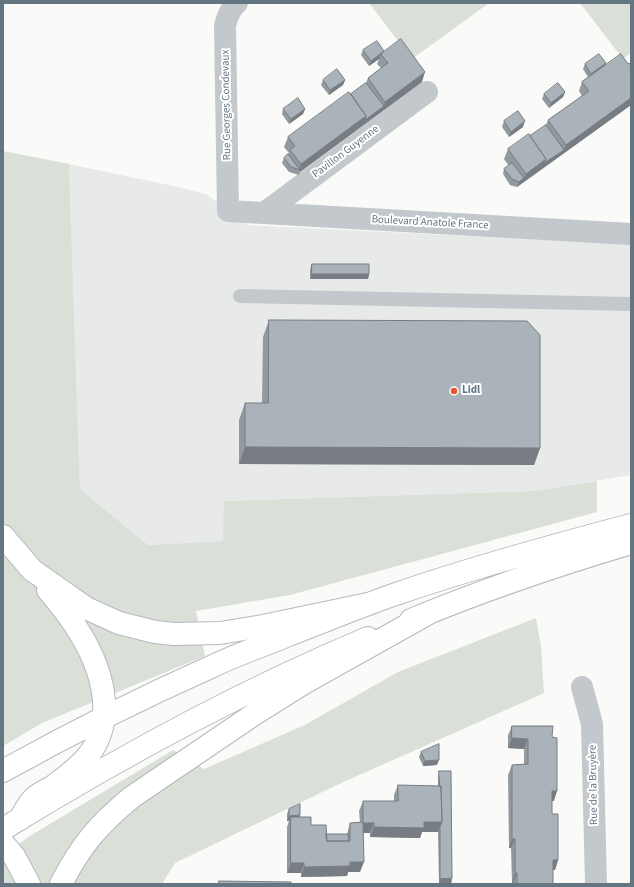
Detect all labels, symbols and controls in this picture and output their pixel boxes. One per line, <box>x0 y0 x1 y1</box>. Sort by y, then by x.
street label: Rue Georges Condevaux <box>219 50 235 160</box>
street label: Pavillon Guyenne <box>310 123 382 181</box>
street label: Boulevard Anatole France <box>371 213 489 233</box>
place label: Lidl <box>462 384 480 398</box>
marker: Lidl <box>449 386 459 396</box>
street label: Rue de la Bruyère <box>587 745 601 825</box>

